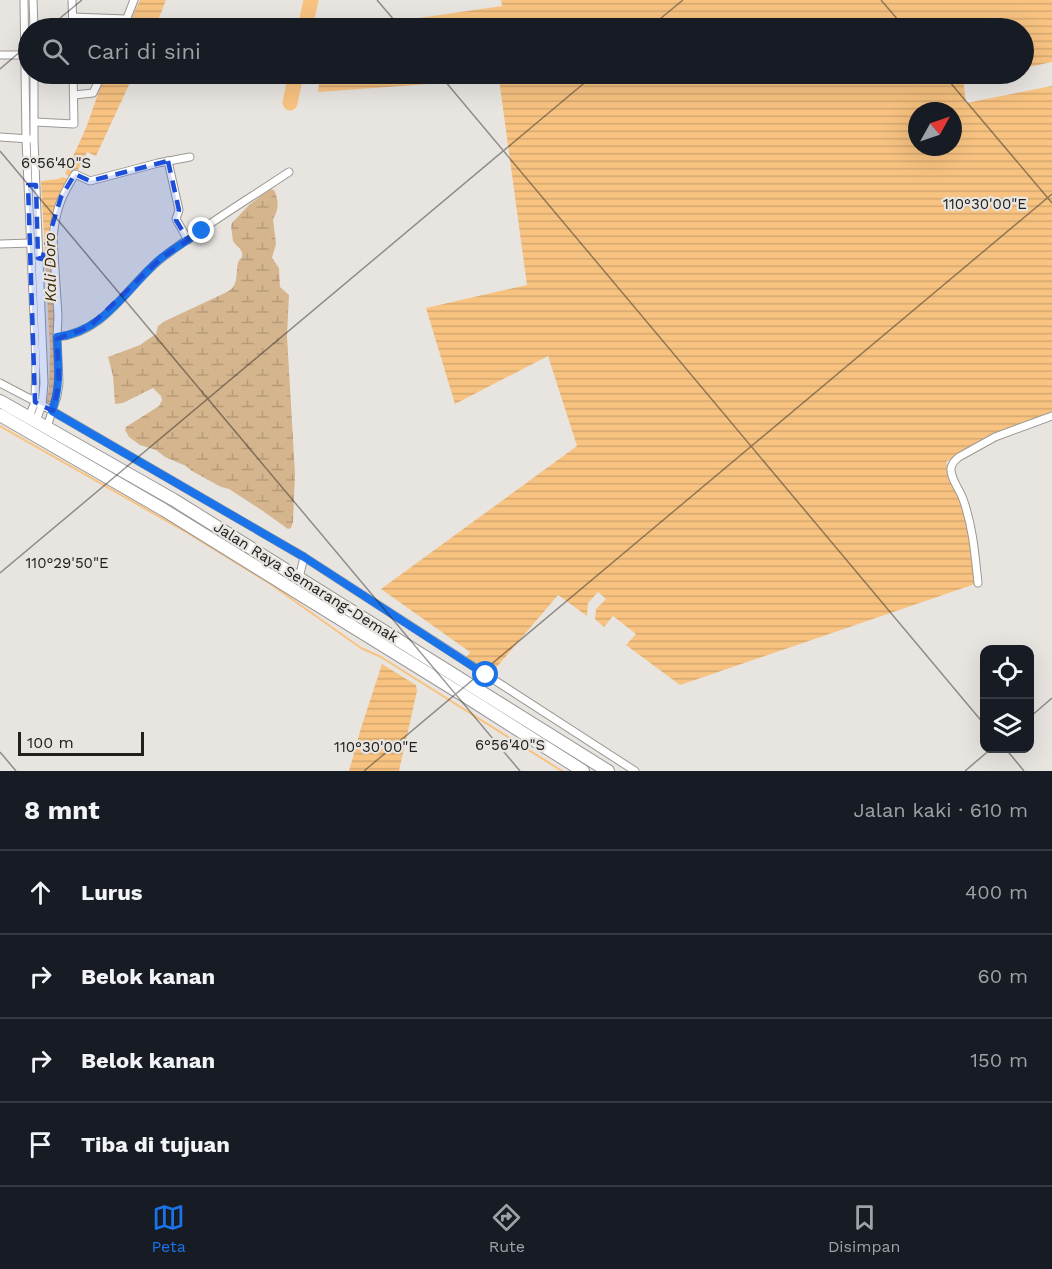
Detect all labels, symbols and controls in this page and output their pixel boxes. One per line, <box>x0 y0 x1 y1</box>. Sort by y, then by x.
search box <box>18 18 1034 84</box>
icon: search <box>39 35 72 68</box>
text: Cari di sini <box>87 39 201 64</box>
north arrow <box>908 102 962 156</box>
text: 6°56'40"S <box>21 154 91 172</box>
text: 110°30'00"E <box>943 195 1027 213</box>
route end <box>188 217 214 243</box>
water label: Kali Doro <box>40 232 60 302</box>
street label: Jalan Raya Semarang-Demak <box>210 518 402 647</box>
text: 110°29'50"E <box>25 554 109 572</box>
map controls <box>980 645 1034 753</box>
button: locate <box>980 645 1034 699</box>
route start <box>472 661 498 687</box>
button: layers <box>980 699 1034 753</box>
scale bar <box>18 729 144 756</box>
text: 100 m <box>27 733 74 752</box>
text: 6°56'40"S <box>475 736 545 754</box>
text: 110°30'00"E <box>334 738 418 756</box>
text: 8 mnt <box>24 795 100 825</box>
text: Jalan kaki · 610 m <box>854 798 1028 822</box>
icon: ahead <box>24 876 57 909</box>
text: Lurus <box>81 880 143 905</box>
text: 400 m <box>965 880 1028 904</box>
icon: right <box>24 960 57 993</box>
text: Belok kanan <box>81 964 215 989</box>
text: 60 m <box>978 964 1028 988</box>
icon: right <box>24 1044 57 1077</box>
text: Belok kanan <box>81 1048 215 1073</box>
text: 150 m <box>970 1048 1028 1072</box>
icon: arrive <box>24 1128 57 1161</box>
text: Tiba di tujuan <box>81 1132 230 1157</box>
tab: Peta <box>151 1201 186 1256</box>
tab: Rute <box>489 1201 525 1256</box>
tab: Disimpan <box>828 1201 901 1256</box>

